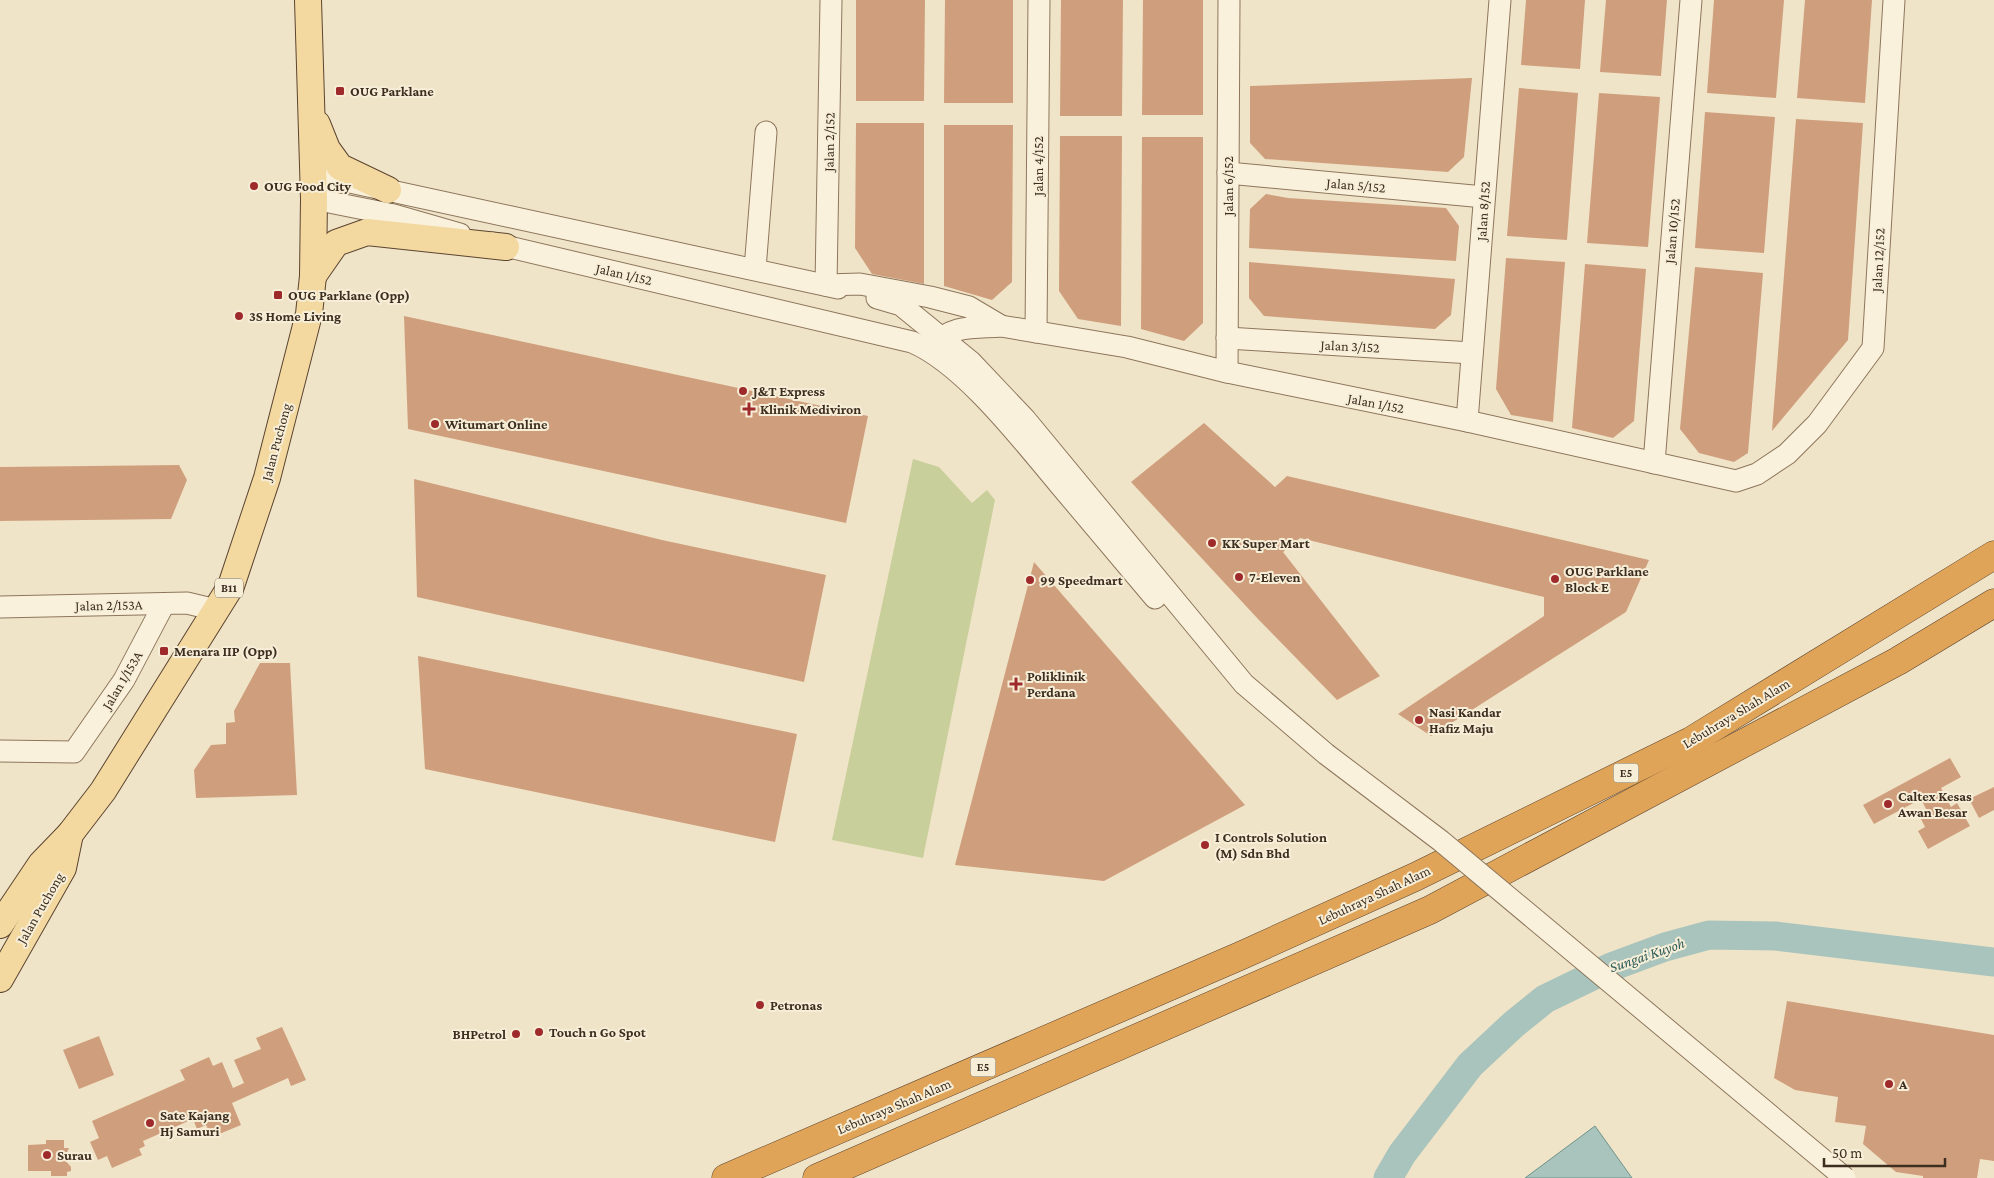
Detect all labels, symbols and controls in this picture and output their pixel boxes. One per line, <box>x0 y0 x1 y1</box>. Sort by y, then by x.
place label: OUG Parklane <box>350 83 434 99</box>
marker: OUG Parklane <box>334 85 346 97</box>
street label: Jalan 2/152 <box>820 112 838 174</box>
street label: Jalan 4/152 <box>1030 136 1046 198</box>
street label: Jalan 6/152 <box>1220 156 1236 218</box>
street label: Jalan 5/152 <box>1324 174 1386 196</box>
place label: OUG Food City <box>264 178 351 194</box>
marker: OUG Food City <box>248 180 260 192</box>
street label: Jalan 8/152 <box>1473 180 1493 244</box>
street label: Jalan 10/152 <box>1661 198 1683 266</box>
street label: Jalan 12/152 <box>1868 227 1888 294</box>
street label: Jalan 1/152 <box>592 259 654 288</box>
place label: OUG Parklane (Opp) <box>288 287 410 304</box>
marker: OUG Parklane (Opp) <box>272 289 284 301</box>
place label: 3S Home Living <box>249 308 341 324</box>
marker: 3S Home Living <box>233 310 245 322</box>
street label: Jalan 3/152 <box>1318 336 1380 356</box>
place label: J&T Express <box>751 383 825 399</box>
marker: J&T Express <box>737 385 749 397</box>
street label: Jalan 1/152 <box>1344 389 1406 416</box>
street label: Jalan Puchong <box>257 401 294 485</box>
place label: Klinik Mediviron <box>760 401 861 417</box>
marker: Klinik Mediviron <box>742 402 756 416</box>
place label: Witumart Online <box>444 416 548 432</box>
marker: Witumart Online <box>429 418 441 430</box>
place label: KK Super Mart <box>1222 535 1311 551</box>
marker: KK Super Mart <box>1206 537 1218 549</box>
place label: OUG Parklane Block E <box>1565 563 1649 595</box>
place label: 7-Eleven <box>1249 569 1300 585</box>
marker: 7-Eleven <box>1233 571 1245 583</box>
place label: 99 Speedmart <box>1040 572 1124 588</box>
marker: OUG Parklane Block E <box>1549 573 1561 585</box>
marker: 99 Speedmart <box>1024 574 1036 586</box>
road number: B11 <box>215 578 243 598</box>
street label: Jalan 2/153A <box>73 596 143 614</box>
place label: Menara IIP (Opp) <box>174 643 278 660</box>
marker: Menara IIP (Opp) <box>158 645 170 657</box>
street label: Jalan 1/153A <box>97 648 146 714</box>
place label: Poliklinik Perdana <box>1027 668 1086 700</box>
street label: Lebuhraya Shah Alam <box>1680 675 1792 751</box>
marker: Poliklinik Perdana <box>1009 677 1023 691</box>
place label: Nasi Kandar Hafiz Maju <box>1429 704 1502 737</box>
marker: Nasi Kandar Hafiz Maju <box>1413 714 1425 726</box>
road number: E5 <box>1614 764 1638 782</box>
place label: Caltex Kesas Awan Besar <box>1897 788 1972 820</box>
marker: Caltex Kesas Awan Besar <box>1882 798 1894 810</box>
place label: I Controls Solution (M) Sdn Bhd <box>1215 829 1327 862</box>
marker: I Controls Solution (M) Sdn Bhd <box>1199 839 1211 851</box>
street label: Lebuhraya Shah Alam <box>1315 862 1433 928</box>
street label: Jalan Puchong <box>12 869 67 948</box>
water label: Sungai Kuyoh <box>1607 935 1687 976</box>
place label: Petronas <box>770 997 822 1013</box>
marker: Petronas <box>754 999 766 1011</box>
place label: Touch n Go Spot <box>549 1024 647 1040</box>
place label: BHPetrol <box>453 1026 506 1042</box>
marker: Touch n Go Spot <box>533 1026 545 1038</box>
marker: BHPetrol <box>510 1028 522 1040</box>
road number: E5 <box>970 1058 996 1076</box>
street label: Lebuhraya Shah Alam <box>835 1075 953 1137</box>
place label: A <box>1898 1076 1908 1092</box>
marker: A <box>1883 1078 1895 1090</box>
place label: Sate Kajang Hj Samuri <box>160 1107 229 1140</box>
marker: Sate Kajang Hj Samuri <box>144 1117 156 1129</box>
scale bar <box>1824 1136 1945 1168</box>
text: 50 m <box>1832 1145 1862 1161</box>
place label: Surau <box>57 1147 92 1163</box>
marker: Surau <box>41 1149 53 1161</box>

